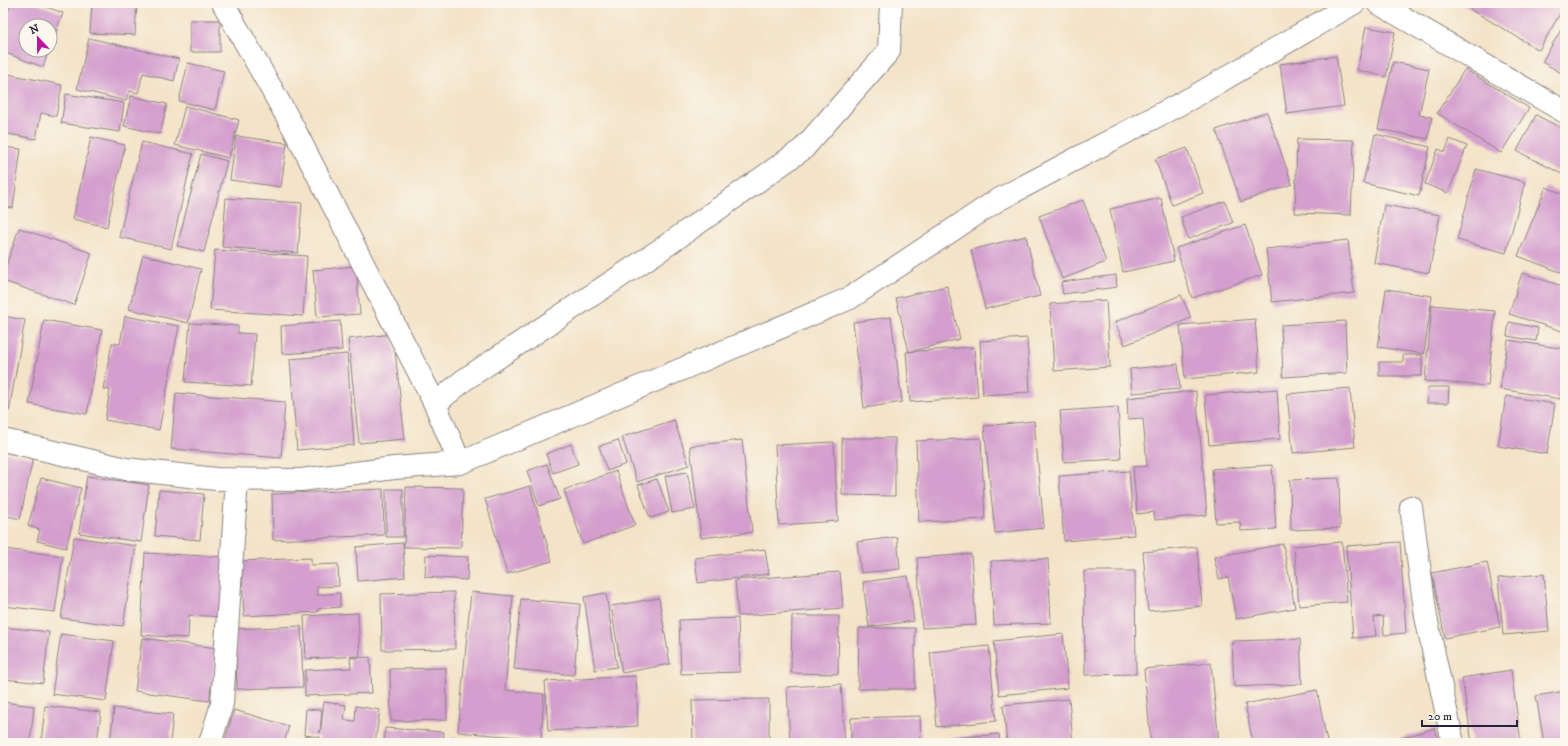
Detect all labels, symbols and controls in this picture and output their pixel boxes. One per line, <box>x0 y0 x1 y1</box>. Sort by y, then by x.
north arrow <box>18 18 58 58</box>
text: N <box>28 21 41 38</box>
scale bar <box>1422 702 1517 728</box>
text: 20 m <box>1428 709 1452 724</box>

